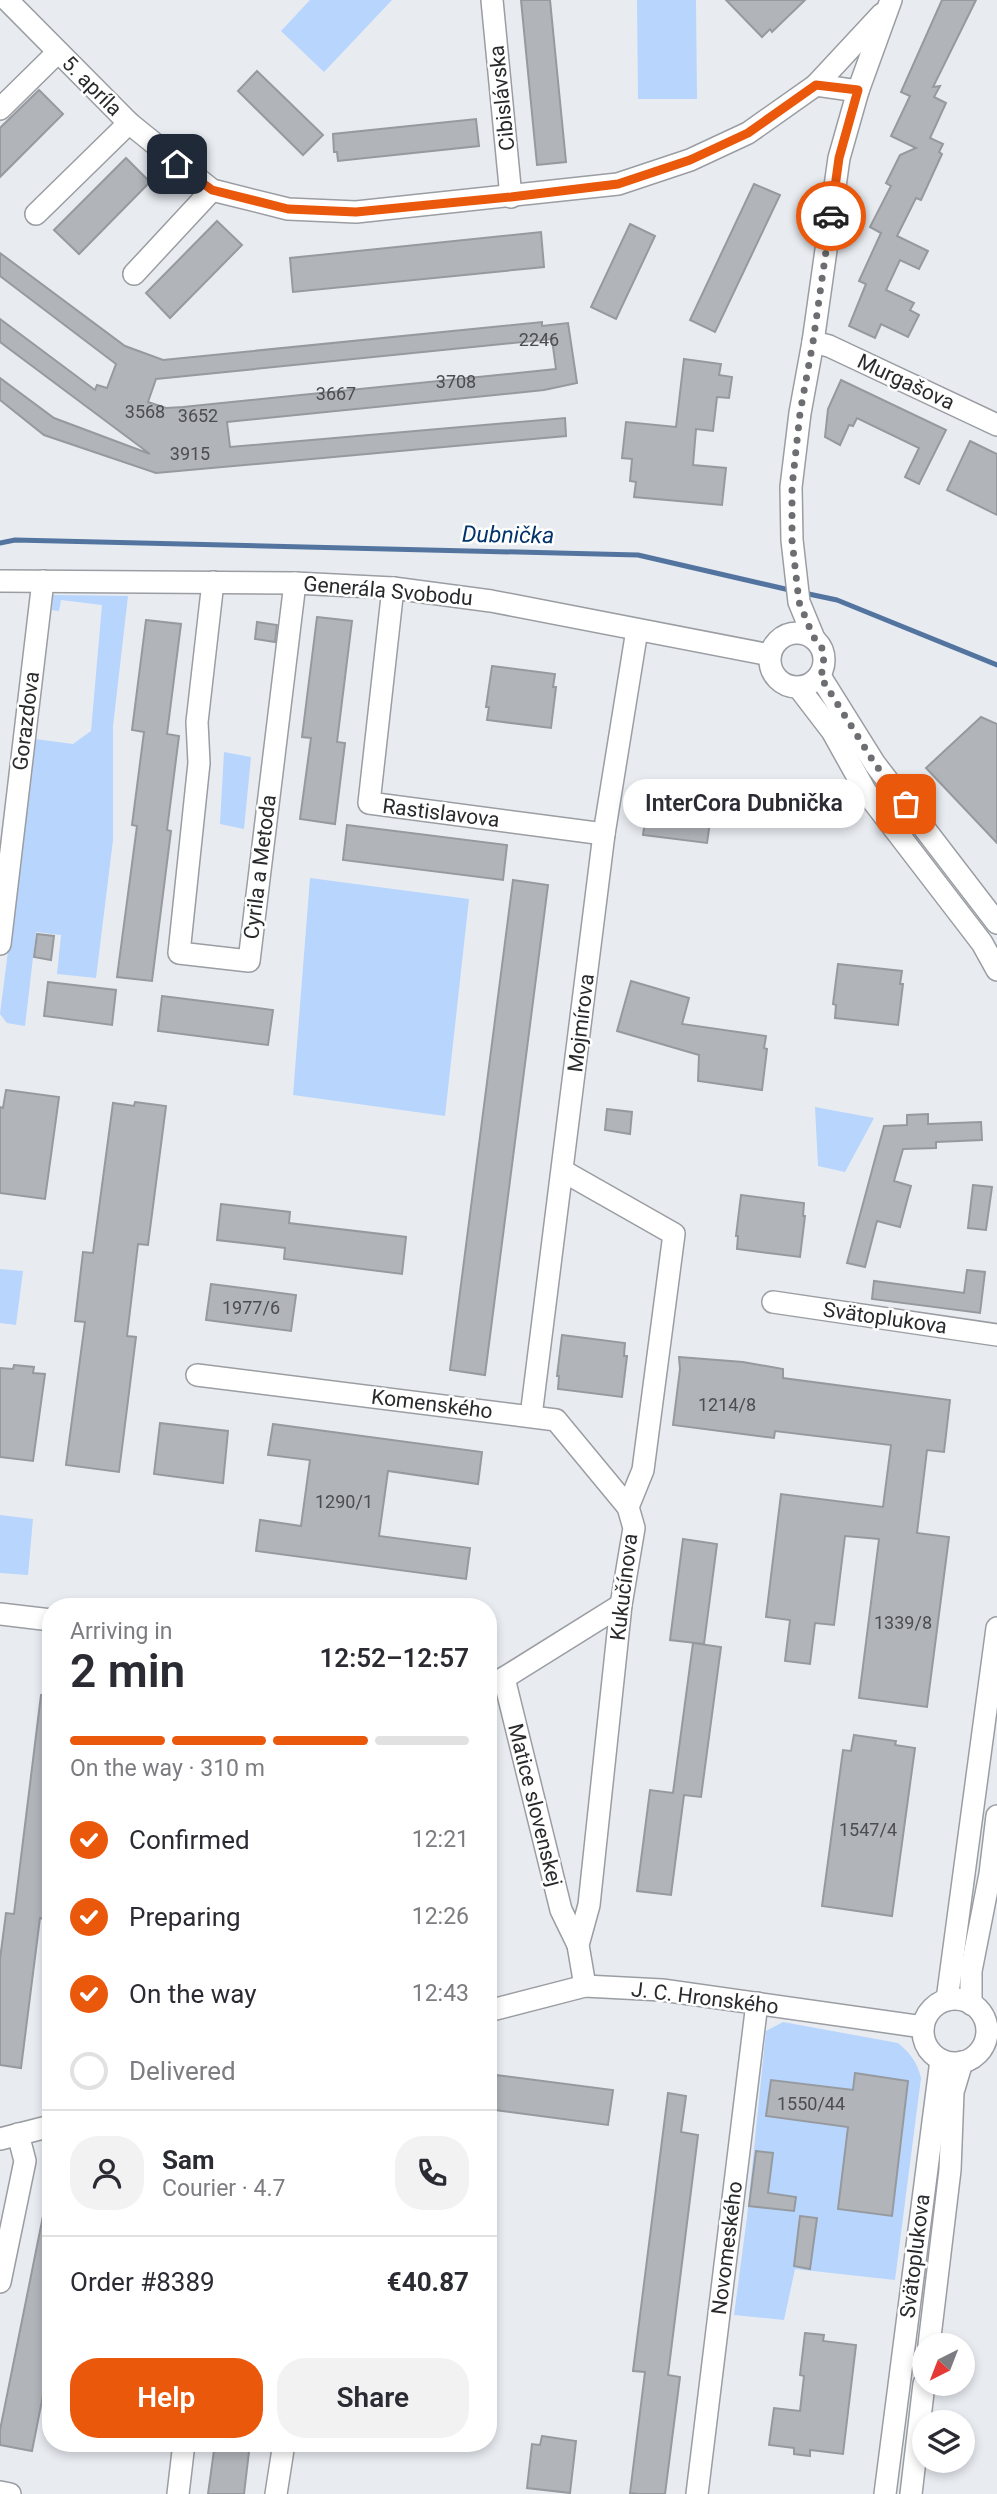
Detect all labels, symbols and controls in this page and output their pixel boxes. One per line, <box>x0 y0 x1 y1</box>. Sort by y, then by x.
street label: Cibislávska <box>485 44 519 152</box>
street label: 5. apríla <box>57 51 127 121</box>
pin <box>147 134 207 194</box>
icon: home <box>158 145 196 183</box>
courier <box>796 181 866 251</box>
icon: car <box>812 197 850 235</box>
house number: 2246 <box>519 329 559 350</box>
street label: Murgašova <box>854 349 958 415</box>
house number: 3708 <box>436 371 476 392</box>
house number: 3667 <box>316 383 356 404</box>
house number: 3568 <box>125 401 165 422</box>
house number: 3652 <box>178 405 218 426</box>
house number: 3915 <box>170 443 210 464</box>
water label: Dubnička <box>462 521 554 549</box>
street label: Generála Svobodu <box>302 572 474 610</box>
street label: Gorazdova <box>8 670 44 772</box>
pin <box>876 774 936 834</box>
callout: InterCora Dubnička <box>622 780 864 828</box>
icon: bag <box>887 785 925 823</box>
text: InterCora Dubnička <box>645 790 843 817</box>
street label: Cyrila a Metoda <box>239 793 281 941</box>
street label: Rastislavova <box>381 794 501 832</box>
street label: Mojmírova <box>563 972 599 1074</box>
house number: 1977/6 <box>222 1297 280 1318</box>
street label: Svätoplukova <box>821 1297 949 1339</box>
street label: Komenského <box>370 1385 494 1423</box>
house number: 1214/8 <box>698 1394 756 1415</box>
house number: 1290/1 <box>315 1491 373 1512</box>
street label: Kukučínova <box>606 1532 642 1642</box>
house number: 1339/8 <box>874 1612 932 1633</box>
text: Arriving in <box>70 1618 173 1645</box>
text: 12:52–12:57 <box>319 1643 469 1673</box>
text: 2 min <box>70 1644 185 1698</box>
street label: Matice slovenskej <box>503 1721 567 1889</box>
text: On the way · 310 m <box>70 1755 265 1782</box>
house number: 1547/4 <box>839 1819 897 1840</box>
icon: check <box>70 1821 108 1859</box>
text: Confirmed <box>129 1825 250 1855</box>
text: 12:21 <box>412 1826 469 1853</box>
icon: check <box>70 1898 108 1936</box>
text: Preparing <box>129 1902 241 1932</box>
text: 12:26 <box>412 1903 469 1930</box>
icon: check <box>70 1975 108 2013</box>
street label: J. C. Hronského <box>630 1977 780 2019</box>
text: On the way <box>129 1979 257 2009</box>
text: 12:43 <box>412 1980 469 2007</box>
text: Delivered <box>129 2056 236 2086</box>
house number: 1550/44 <box>777 2093 845 2114</box>
button: person <box>70 2136 144 2210</box>
button: phone <box>395 2136 469 2210</box>
text: Sam <box>162 2145 214 2175</box>
text: Courier · 4.7 <box>162 2175 285 2202</box>
street label: Novomeského <box>707 2180 747 2316</box>
street label: Svätoplukova <box>895 2193 935 2319</box>
text: Order #8389 <box>70 2267 215 2297</box>
text: €40.87 <box>387 2267 469 2297</box>
north arrow <box>912 2333 975 2396</box>
map controls <box>912 2333 975 2473</box>
button: Help <box>70 2358 263 2438</box>
button: Share <box>277 2358 469 2438</box>
button: layers <box>912 2410 975 2473</box>

